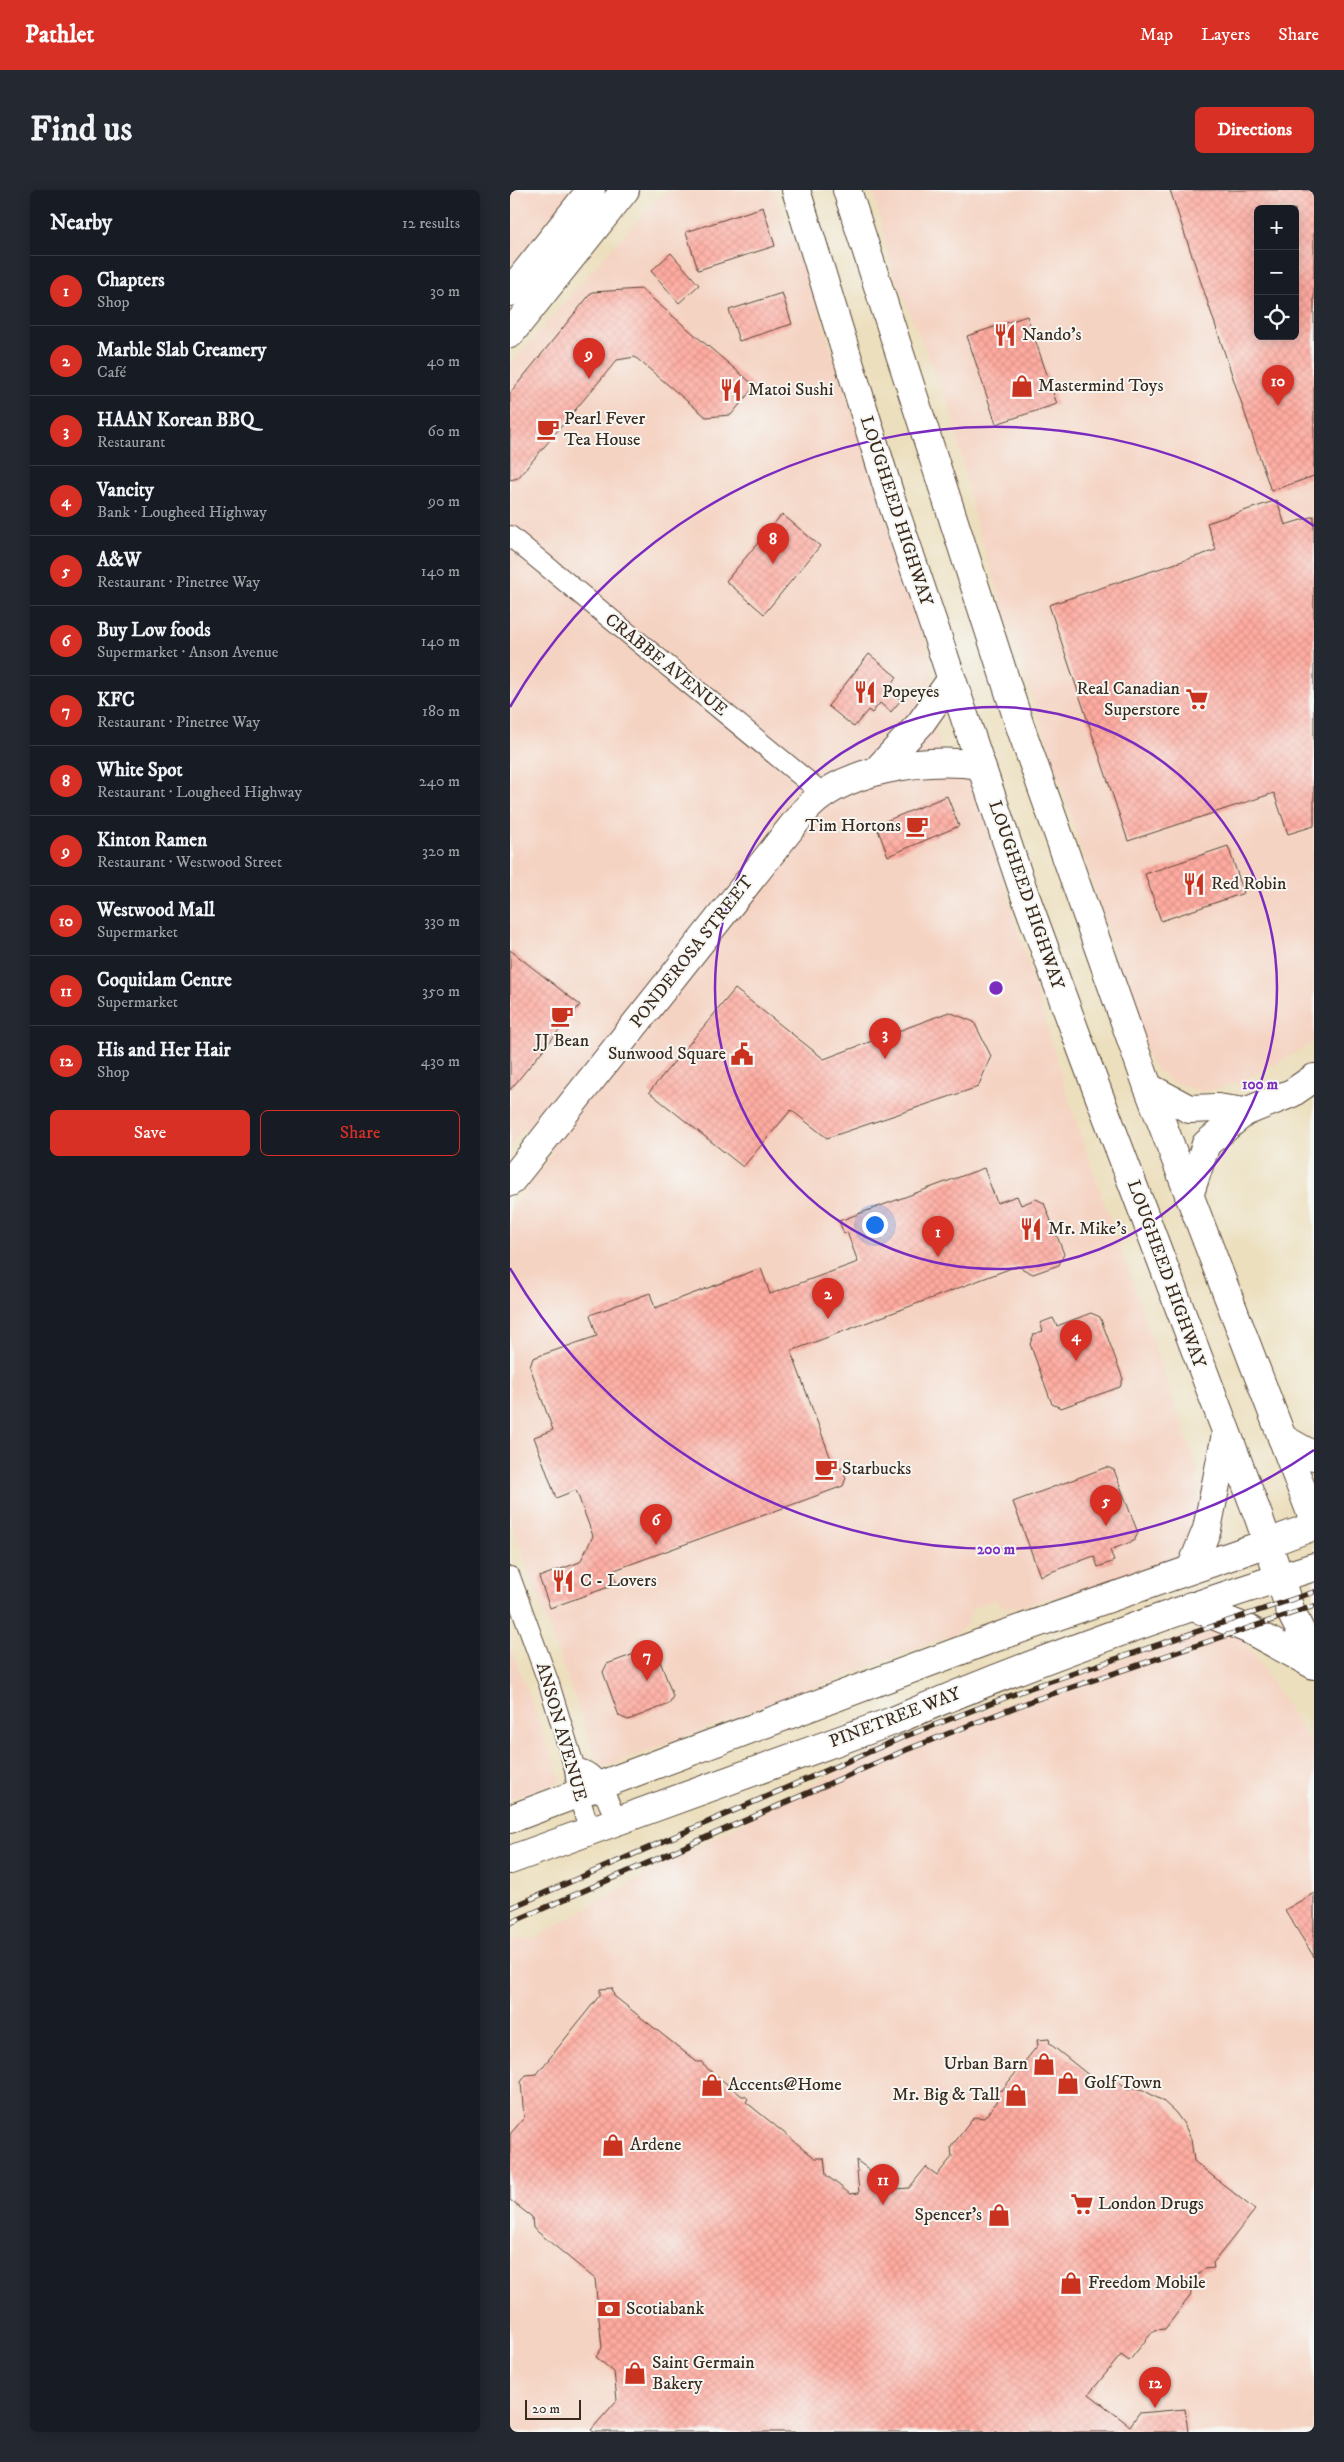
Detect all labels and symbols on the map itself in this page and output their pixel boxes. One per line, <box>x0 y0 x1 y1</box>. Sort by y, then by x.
restaurant icon: Nando's <box>992 322 1018 348</box>
place label: Nando's <box>1022 324 1081 346</box>
pin: 9 <box>573 338 605 379</box>
pin: 10 <box>1262 365 1294 406</box>
shop icon: Mastermind Toys <box>1009 373 1035 399</box>
place label: Mastermind Toys <box>1038 375 1163 397</box>
restaurant icon: Matoi Sushi <box>718 377 744 403</box>
place label: Matoi Sushi <box>748 379 833 401</box>
place label: Pearl Fever Tea House <box>564 408 646 451</box>
street label: LOUGHEED HIGHWAY <box>855 413 937 609</box>
cafe icon: Pearl Fever Tea House <box>535 416 561 442</box>
pin: 8 <box>757 523 789 564</box>
street label: CRABBE AVENUE <box>600 609 732 721</box>
place label: Real Canadian Superstore <box>1076 678 1181 721</box>
restaurant icon: Popeyes <box>852 679 878 705</box>
place label: Popeyes <box>882 681 939 703</box>
supermarket icon: Real Canadian Superstore <box>1184 686 1210 712</box>
street label: LOUGHEED HIGHWAY <box>983 798 1069 993</box>
cafe icon: Tim Hortons <box>904 813 930 839</box>
place label: Tim Hortons <box>805 815 901 837</box>
street label: PONDEROSA STREET <box>626 871 759 1033</box>
restaurant icon: Red Robin <box>1181 871 1207 897</box>
place label: Red Robin <box>1211 873 1287 895</box>
centre of rings <box>987 979 1005 997</box>
cafe icon: JJ Bean <box>549 1003 575 1029</box>
pin: 3 <box>869 1018 901 1059</box>
place label: JJ Bean <box>533 1030 590 1052</box>
public building icon: Sunwood Square <box>729 1041 755 1067</box>
place label: Sunwood Square <box>608 1043 726 1065</box>
text: 100 m <box>1242 1075 1279 1094</box>
street label: LOUGHEED HIGHWAY <box>1122 1177 1210 1372</box>
your location <box>862 1212 888 1238</box>
pin: 1 <box>922 1216 954 1257</box>
restaurant icon: Mr. Mike's <box>1018 1216 1044 1242</box>
place label: Mr. Mike's <box>1048 1218 1127 1240</box>
pin: 2 <box>812 1278 844 1319</box>
pin: 4 <box>1060 1320 1092 1361</box>
cafe icon: Starbucks <box>813 1456 839 1482</box>
place label: Starbucks <box>842 1458 911 1480</box>
pin: 5 <box>1090 1485 1122 1526</box>
pin: 6 <box>640 1504 672 1545</box>
text: 200 m <box>977 1540 1016 1559</box>
restaurant icon: C - Lovers <box>550 1568 576 1594</box>
place label: C - Lovers <box>580 1570 657 1592</box>
pin: 7 <box>631 1640 663 1681</box>
street label: ANSON AVENUE <box>531 1660 591 1804</box>
street label: PINETREE WAY <box>826 1683 964 1753</box>
shop icon: Urban Barn <box>1031 2051 1057 2077</box>
place label: Urban Barn <box>943 2053 1029 2075</box>
shop icon: Golf Town <box>1055 2070 1081 2096</box>
shop icon: Accents@Home <box>699 2072 725 2098</box>
place label: Golf Town <box>1084 2072 1162 2094</box>
place label: Accents@Home <box>728 2074 842 2096</box>
shop icon: Mr. Big & Tall <box>1003 2082 1029 2108</box>
place label: Mr. Big & Tall <box>892 2084 1001 2106</box>
shop icon: Ardene <box>600 2132 626 2158</box>
place label: Ardene <box>630 2134 681 2156</box>
pin: 11 <box>867 2164 899 2205</box>
supermarket icon: London Drugs <box>1069 2191 1095 2217</box>
place label: London Drugs <box>1098 2193 1204 2215</box>
shop icon: Spencer's <box>986 2202 1012 2228</box>
place label: Spencer's <box>914 2204 982 2226</box>
shop icon: Freedom Mobile <box>1058 2270 1084 2296</box>
place label: Freedom Mobile <box>1088 2272 1206 2294</box>
bank icon: Scotiabank <box>596 2296 622 2322</box>
place label: Scotiabank <box>626 2298 704 2320</box>
place label: Saint Germain Bakery <box>652 2352 755 2395</box>
shop icon: Saint Germain Bakery <box>622 2360 648 2386</box>
pin: 12 <box>1139 2367 1171 2408</box>
scale bar <box>525 2397 581 2420</box>

